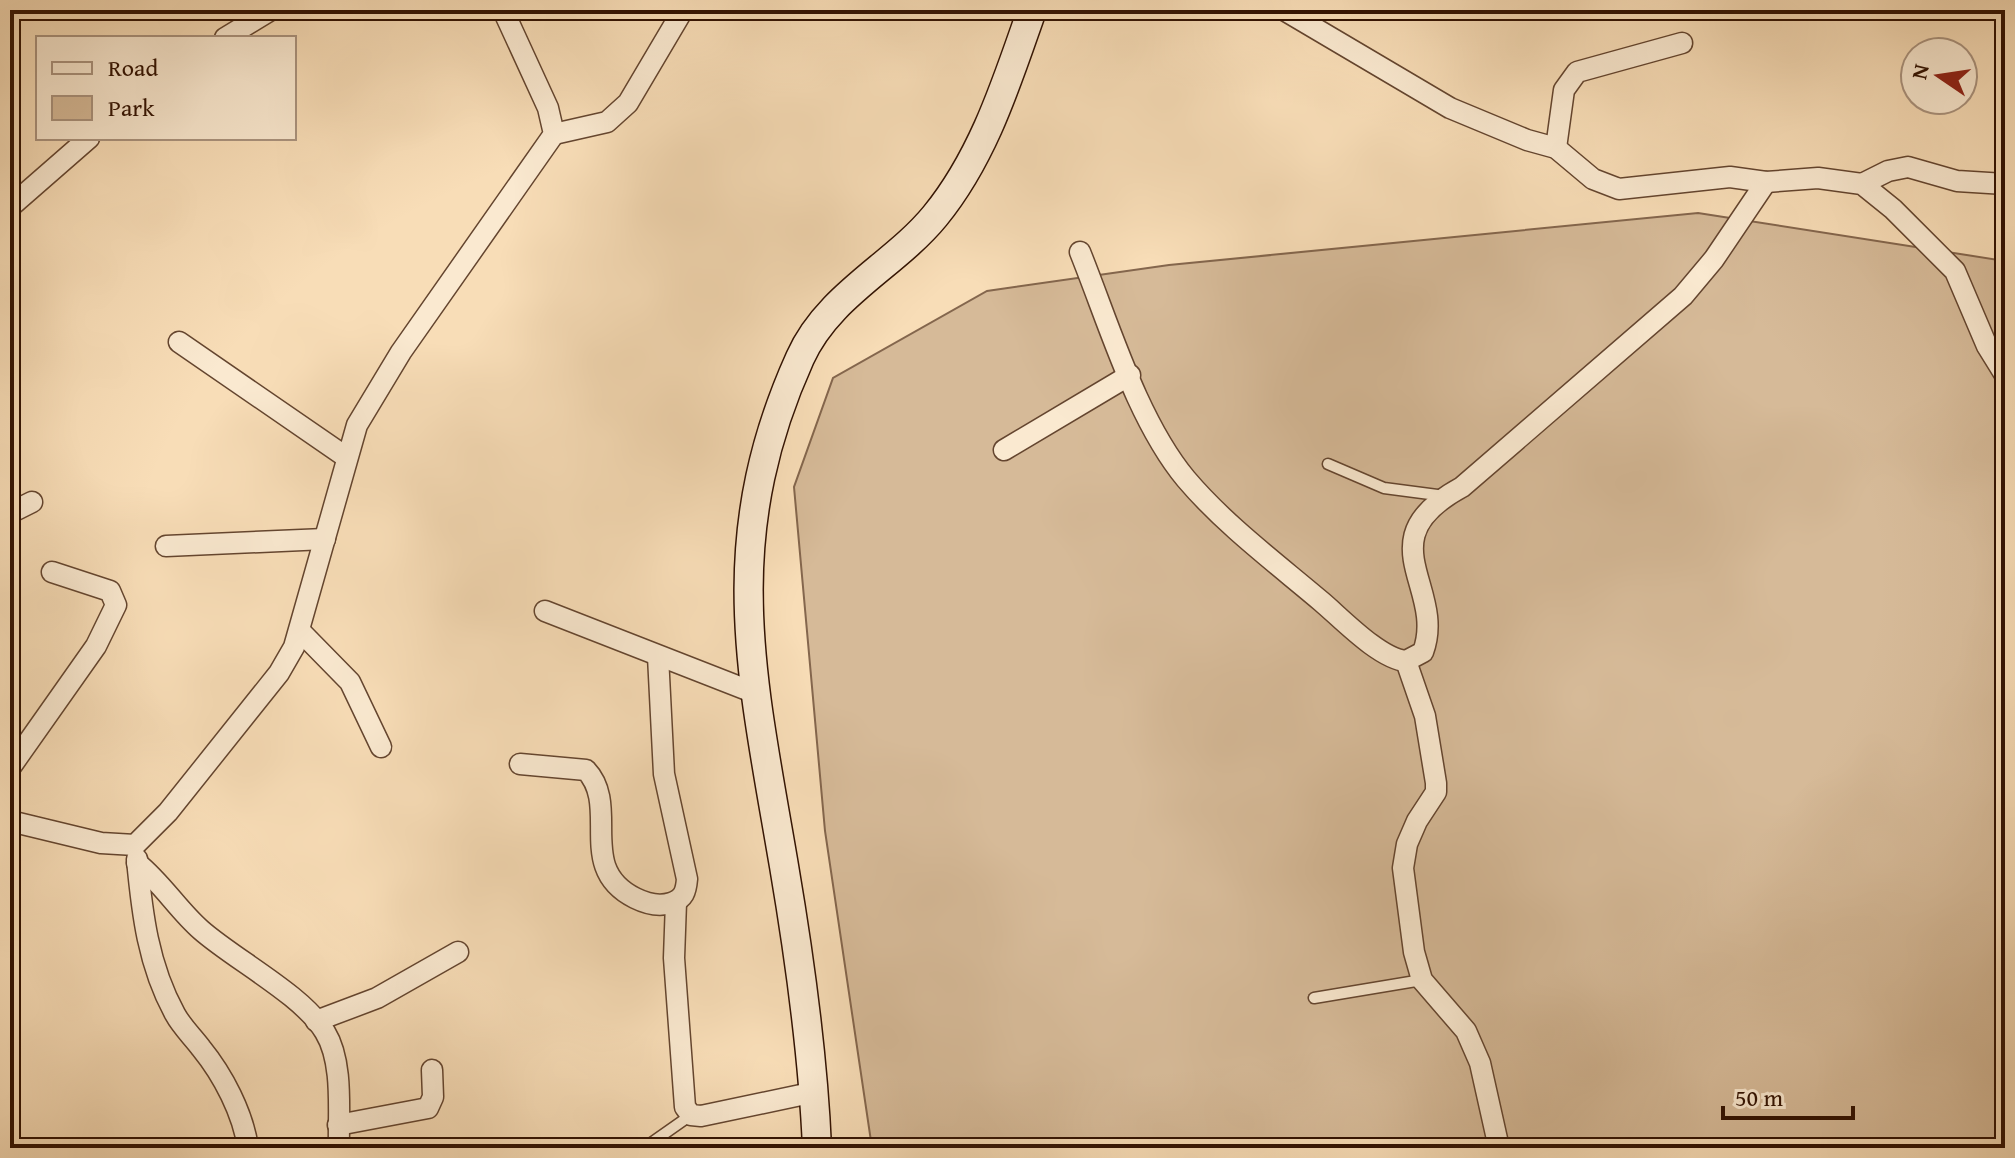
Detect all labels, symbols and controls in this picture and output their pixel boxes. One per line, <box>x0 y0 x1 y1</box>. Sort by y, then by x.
legend <box>36 36 296 140</box>
north arrow <box>1899 36 1979 116</box>
text: Road <box>108 50 158 85</box>
text: N <box>1902 60 1937 82</box>
text: Park <box>108 90 155 125</box>
scale bar <box>1723 1070 1853 1120</box>
text: 50 m <box>1735 1080 1783 1115</box>

